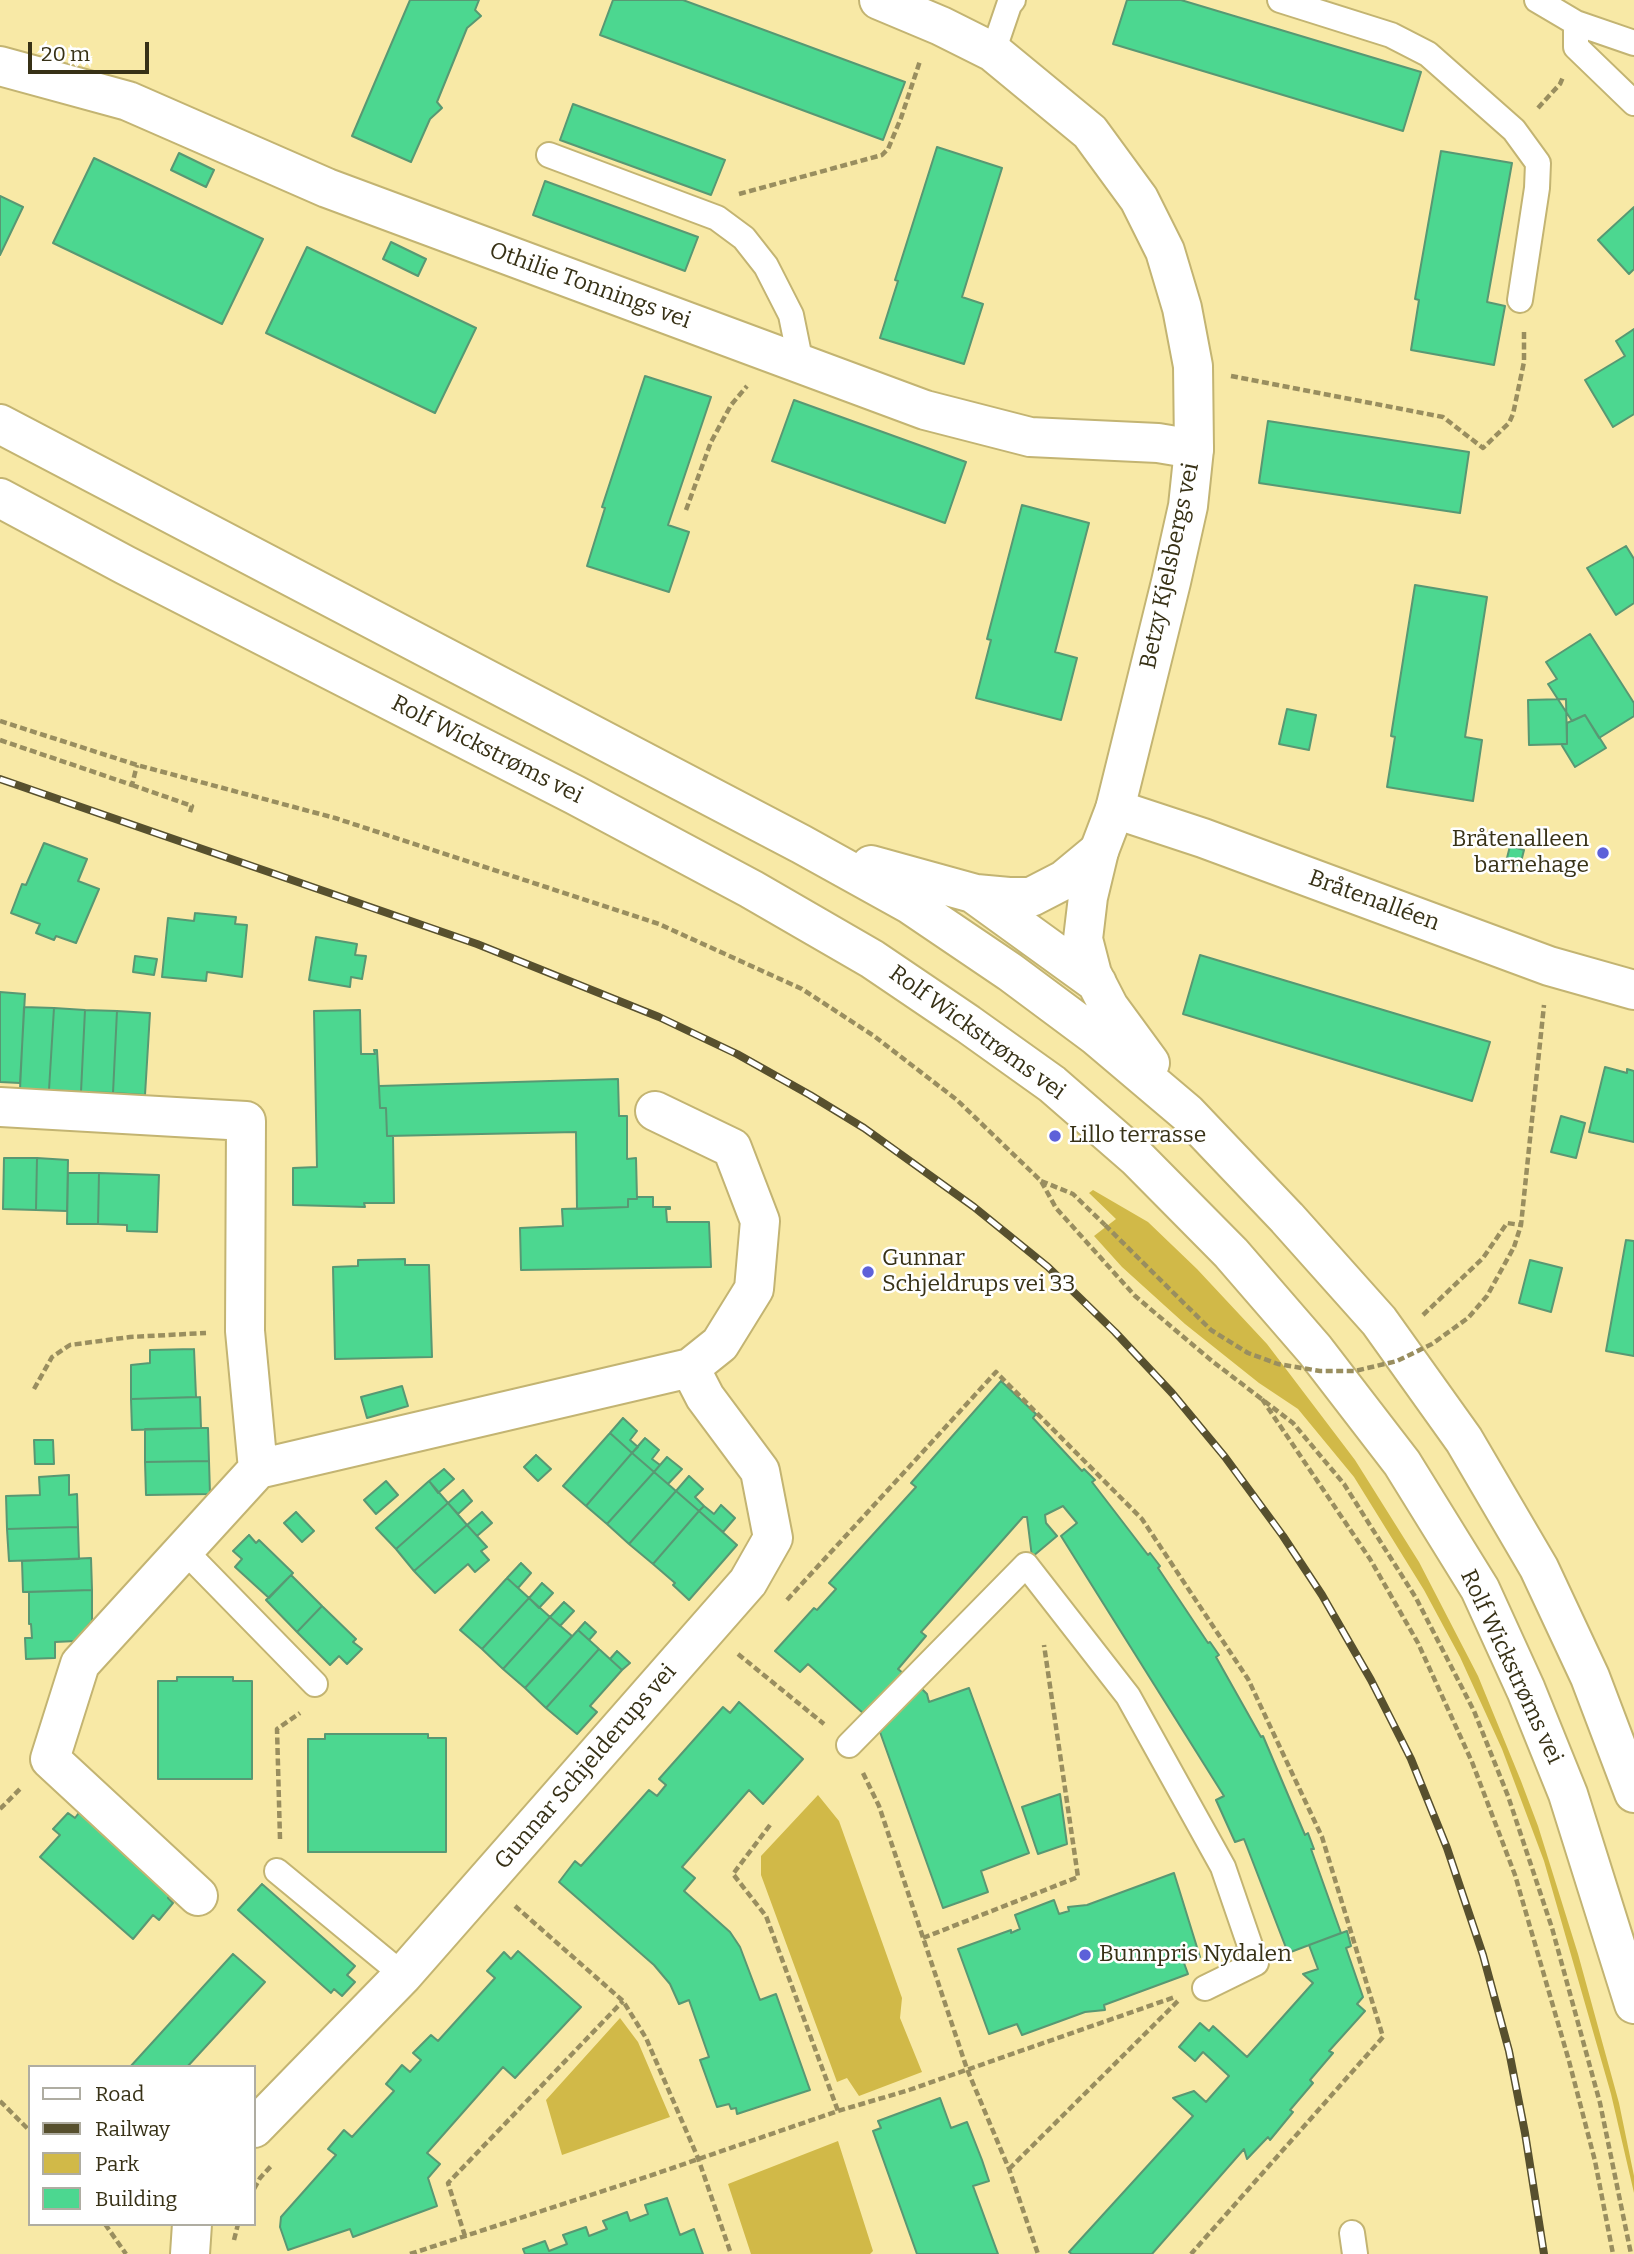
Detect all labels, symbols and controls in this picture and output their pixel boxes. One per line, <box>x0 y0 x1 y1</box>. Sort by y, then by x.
scale bar <box>32 28 152 72</box>
text: 20 m <box>41 41 90 67</box>
street label: Othilie Tonnings vei <box>486 237 694 335</box>
street label: Betzy Kjelsbergs vei <box>1135 460 1205 672</box>
street label: Rolf Wickstrøms vei <box>387 690 587 810</box>
place label: Bråtenalleen barnehage <box>1452 826 1589 880</box>
marker: Bråtenalleen barnehage <box>1595 845 1611 861</box>
street label: Bråtenalléen <box>1305 865 1443 937</box>
street label: Rolf Wickstrøms vei <box>884 960 1070 1106</box>
place label: Lillo terrasse <box>1069 1122 1206 1150</box>
marker: Lillo terrasse <box>1047 1128 1063 1144</box>
place label: Gunnar Schjeldrups vei 33 <box>882 1245 1075 1299</box>
marker: Gunnar Schjeldrups vei 33 <box>860 1264 876 1280</box>
street label: Rolf Wickstrøms vei <box>1454 1566 1568 1768</box>
street label: Gunnar Schjelderups vei <box>489 1659 683 1875</box>
place label: Bunnpris Nydalen <box>1099 1941 1292 1969</box>
marker: Bunnpris Nydalen <box>1077 1947 1093 1963</box>
legend <box>28 2065 256 2226</box>
text: Road <box>95 2081 144 2107</box>
text: Railway <box>95 2116 170 2142</box>
text: Park <box>95 2151 139 2177</box>
text: Building <box>95 2186 177 2212</box>

